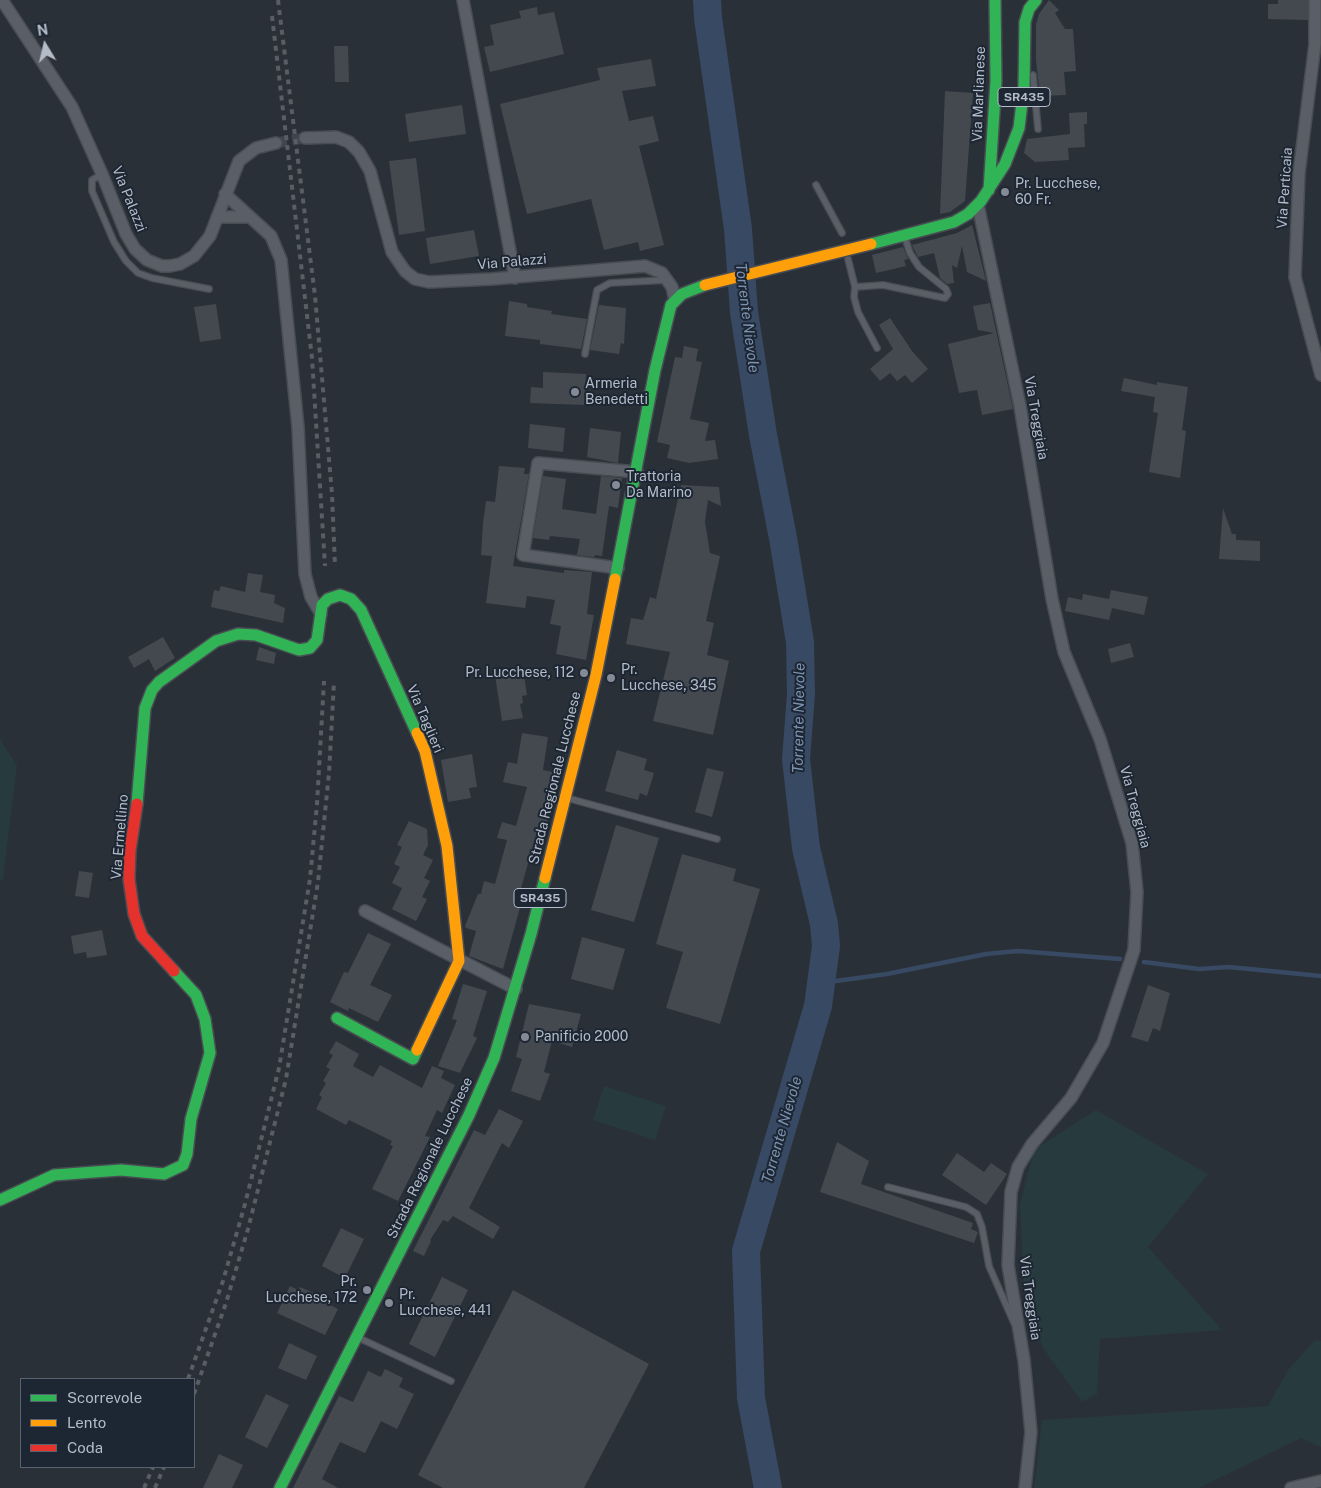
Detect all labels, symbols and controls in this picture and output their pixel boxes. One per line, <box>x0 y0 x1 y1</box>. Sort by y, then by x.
north arrow <box>20 20 70 70</box>
text: N <box>36 21 49 39</box>
street label: Via Marlianese <box>969 46 989 142</box>
road number: SR435 <box>998 88 1050 106</box>
street label: Via Perticaia <box>1274 147 1296 229</box>
street label: Via Palazzi <box>108 164 150 234</box>
place label: Pr. Lucchese, 60 Fr. <box>1015 176 1101 208</box>
marker: Pr. Lucchese, 60 Fr. <box>999 186 1011 198</box>
street label: Via Palazzi <box>477 251 547 273</box>
water label: Torrente Nievole <box>731 262 763 374</box>
street label: Via Treggiaia <box>1020 375 1052 461</box>
place label: Armeria Benedetti <box>585 376 648 408</box>
marker: Armeria Benedetti <box>569 386 581 398</box>
place label: Trattoria Da Marino <box>626 469 692 502</box>
marker: Trattoria Da Marino <box>610 479 622 491</box>
place label: Pr. Lucchese, 345 <box>621 662 717 694</box>
water label: Torrente Nievole <box>789 663 809 773</box>
place label: Pr. Lucchese, 112 <box>465 665 574 681</box>
marker: Pr. Lucchese, 112 <box>578 667 590 679</box>
marker: Pr. Lucchese, 345 <box>605 672 617 684</box>
street label: Via Taglieri <box>403 682 447 756</box>
street label: Strada Regionale Lucchese <box>525 690 585 866</box>
street label: Via Treggiaia <box>1116 764 1154 850</box>
street label: Via Ermellino <box>108 794 132 880</box>
road number: SR435 <box>514 888 566 908</box>
place label: Panificio 2000 <box>535 1029 628 1045</box>
marker: Panificio 2000 <box>519 1031 531 1043</box>
water label: Torrente Nievole <box>758 1074 806 1186</box>
street label: Strada Regionale Lucchese <box>384 1075 476 1241</box>
street label: Via Treggiaia <box>1016 1255 1044 1341</box>
place label: Pr. Lucchese, 172 <box>265 1274 357 1306</box>
marker: Pr. Lucchese, 172 <box>361 1284 373 1296</box>
place label: Pr. Lucchese, 441 <box>399 1287 491 1320</box>
marker: Pr. Lucchese, 441 <box>383 1297 395 1309</box>
legend <box>20 1378 195 1468</box>
text: Scorrevole <box>67 1389 142 1406</box>
text: Lento <box>67 1414 106 1431</box>
text: Coda <box>67 1439 103 1456</box>

